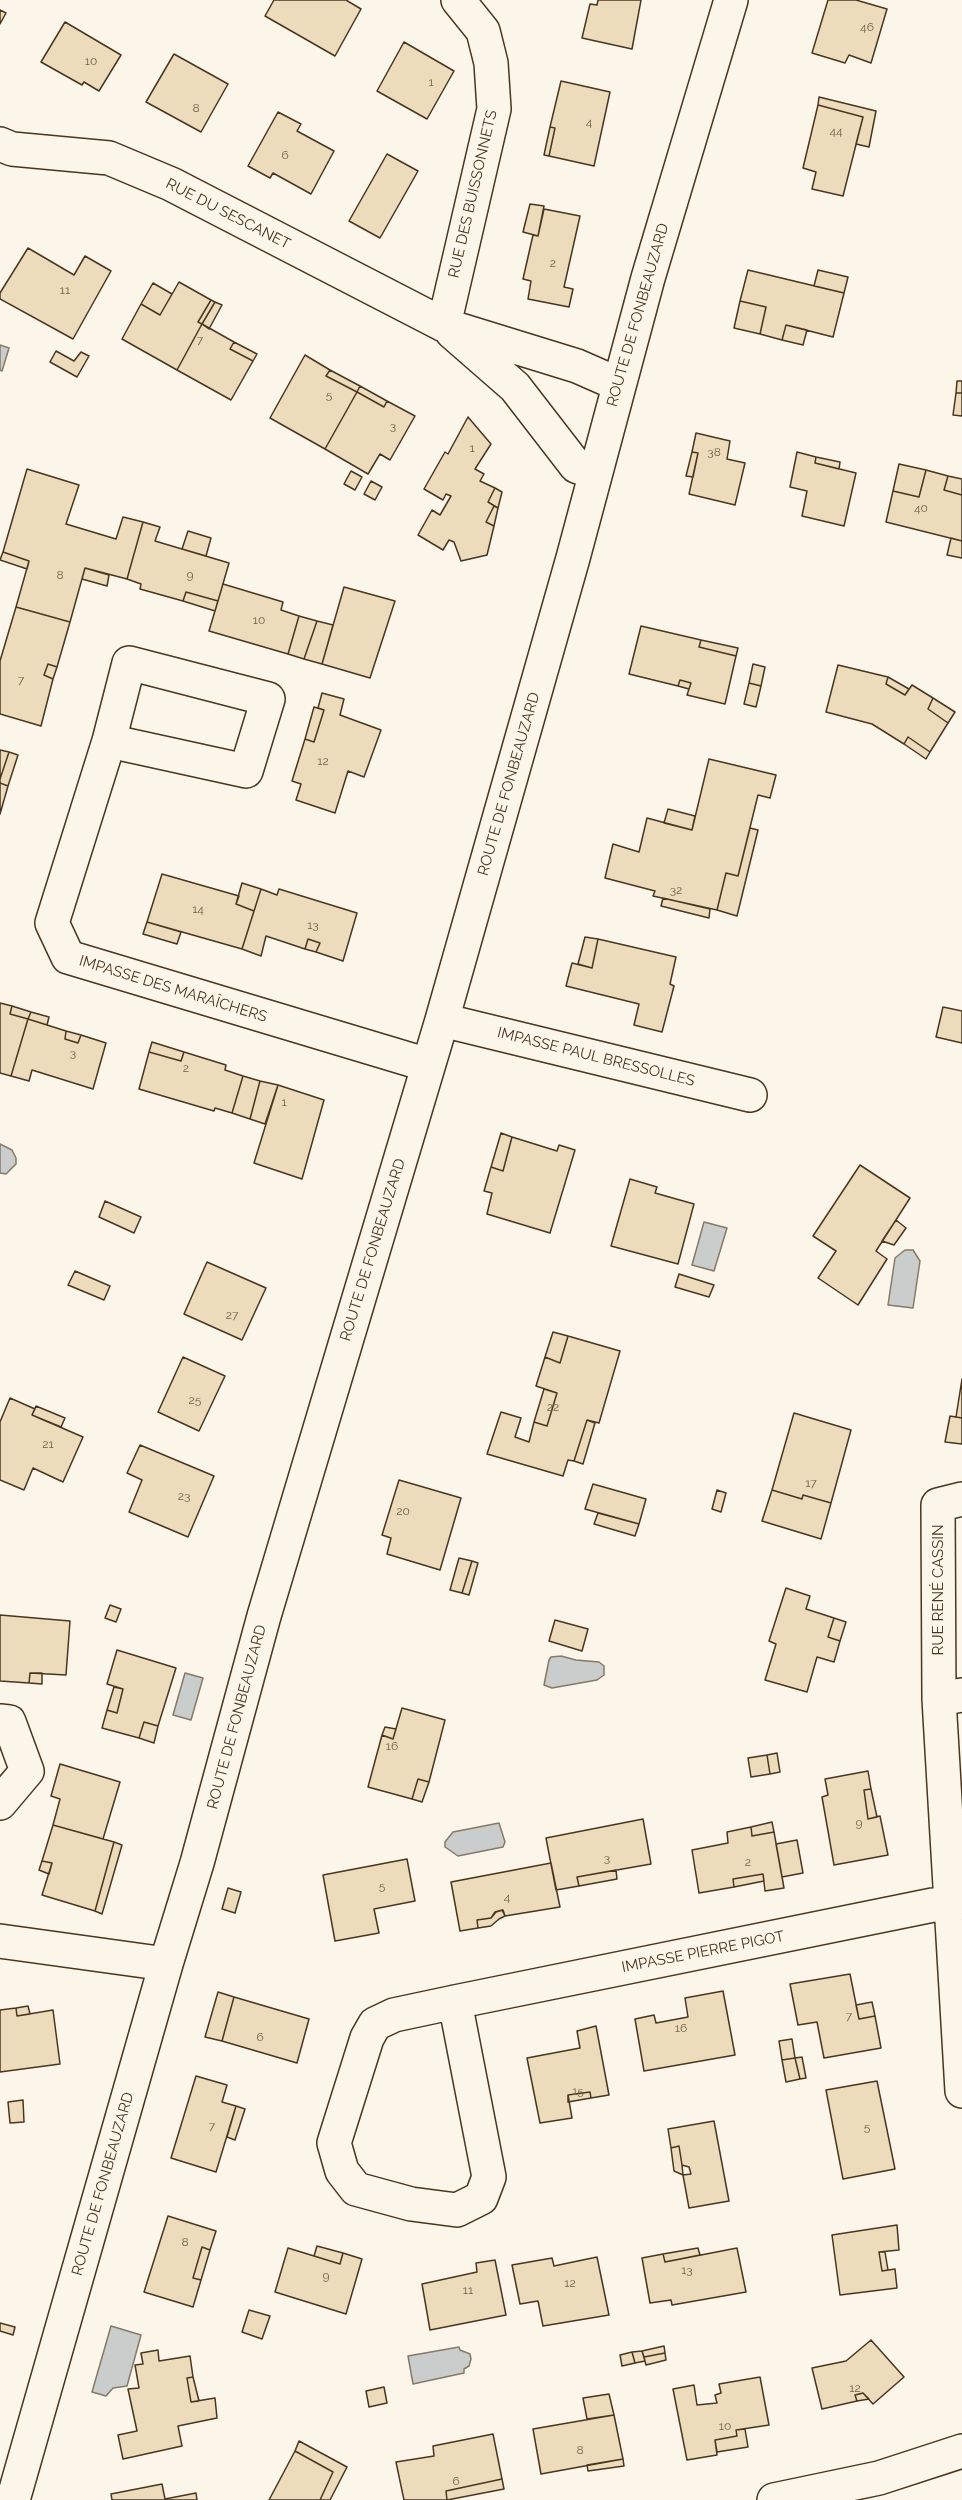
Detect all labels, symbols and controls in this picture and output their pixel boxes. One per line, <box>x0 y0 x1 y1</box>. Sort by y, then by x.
house number: 46 <box>860 20 874 34</box>
house number: 10 <box>85 54 97 68</box>
house number: 1 <box>428 75 434 89</box>
house number: 8 <box>192 101 200 115</box>
street label: RUE DES BUISSONNETS <box>445 108 501 280</box>
house number: 4 <box>586 115 592 129</box>
house number: 44 <box>829 124 843 138</box>
house number: 6 <box>281 148 289 162</box>
street label: RUE DU SESCANET <box>163 175 293 253</box>
street label: ROUTE DE FONBEAUZARD <box>603 221 673 409</box>
house number: 2 <box>550 256 556 270</box>
house number: 11 <box>60 283 70 297</box>
house number: 7 <box>197 333 203 347</box>
house number: 5 <box>326 388 332 402</box>
house number: 3 <box>390 419 396 433</box>
house number: 1 <box>469 441 475 455</box>
house number: 38 <box>707 445 721 459</box>
house number: 40 <box>914 501 928 515</box>
house number: 8 <box>56 568 64 582</box>
house number: 9 <box>186 568 194 582</box>
house number: 10 <box>253 613 265 627</box>
house number: 7 <box>18 673 24 687</box>
street label: ROUTE DE FONBEAUZARD <box>474 690 544 878</box>
house number: 12 <box>317 754 329 768</box>
house number: 32 <box>670 883 682 897</box>
house number: 14 <box>192 902 204 916</box>
house number: 13 <box>307 918 319 932</box>
street label: IMPASSE DES MARAÎCHERS <box>77 952 269 1026</box>
street label: IMPASSE PAUL BRESSOLLES <box>495 1024 697 1090</box>
house number: 3 <box>70 1046 76 1060</box>
house number: 2 <box>183 1061 189 1075</box>
house number: 1 <box>281 1095 287 1109</box>
street label: ROUTE DE FONBEAUZARD <box>337 1157 409 1343</box>
house number: 27 <box>226 1308 238 1322</box>
house number: 25 <box>189 1393 201 1407</box>
house number: 22 <box>547 1400 559 1414</box>
house number: 21 <box>42 1437 54 1451</box>
house number: 17 <box>805 1476 817 1490</box>
house number: 23 <box>178 1489 190 1503</box>
house number: 20 <box>396 1504 410 1518</box>
street label: RUE RENÉ CASSIN <box>929 1524 947 1656</box>
street label: ROUTE DE FONBEAUZARD <box>204 1623 270 1811</box>
house number: 16 <box>386 1739 398 1753</box>
house number: 9 <box>855 1816 863 1830</box>
house number: 3 <box>604 1851 610 1865</box>
house number: 2 <box>745 1855 751 1869</box>
house number: 5 <box>379 1879 385 1893</box>
house number: 4 <box>504 1890 510 1904</box>
street label: IMPASSE PIERRE PIGOT <box>620 1927 786 1977</box>
house number: 7 <box>846 2009 852 2023</box>
house number: 16 <box>675 2021 687 2035</box>
house number: 6 <box>256 2030 264 2044</box>
house number: 15 <box>572 2084 584 2098</box>
street label: ROUTE DE FONBEAUZARD <box>68 2090 138 2278</box>
house number: 7 <box>209 2119 215 2133</box>
house number: 5 <box>864 2120 870 2134</box>
house number: 8 <box>181 2235 189 2249</box>
house number: 13 <box>681 2263 693 2277</box>
house number: 9 <box>322 2269 330 2283</box>
house number: 12 <box>564 2276 576 2290</box>
house number: 11 <box>463 2283 473 2297</box>
house number: 12 <box>849 2381 861 2395</box>
house number: 10 <box>719 2419 731 2433</box>
house number: 8 <box>576 2443 584 2457</box>
house number: 6 <box>452 2474 460 2488</box>

